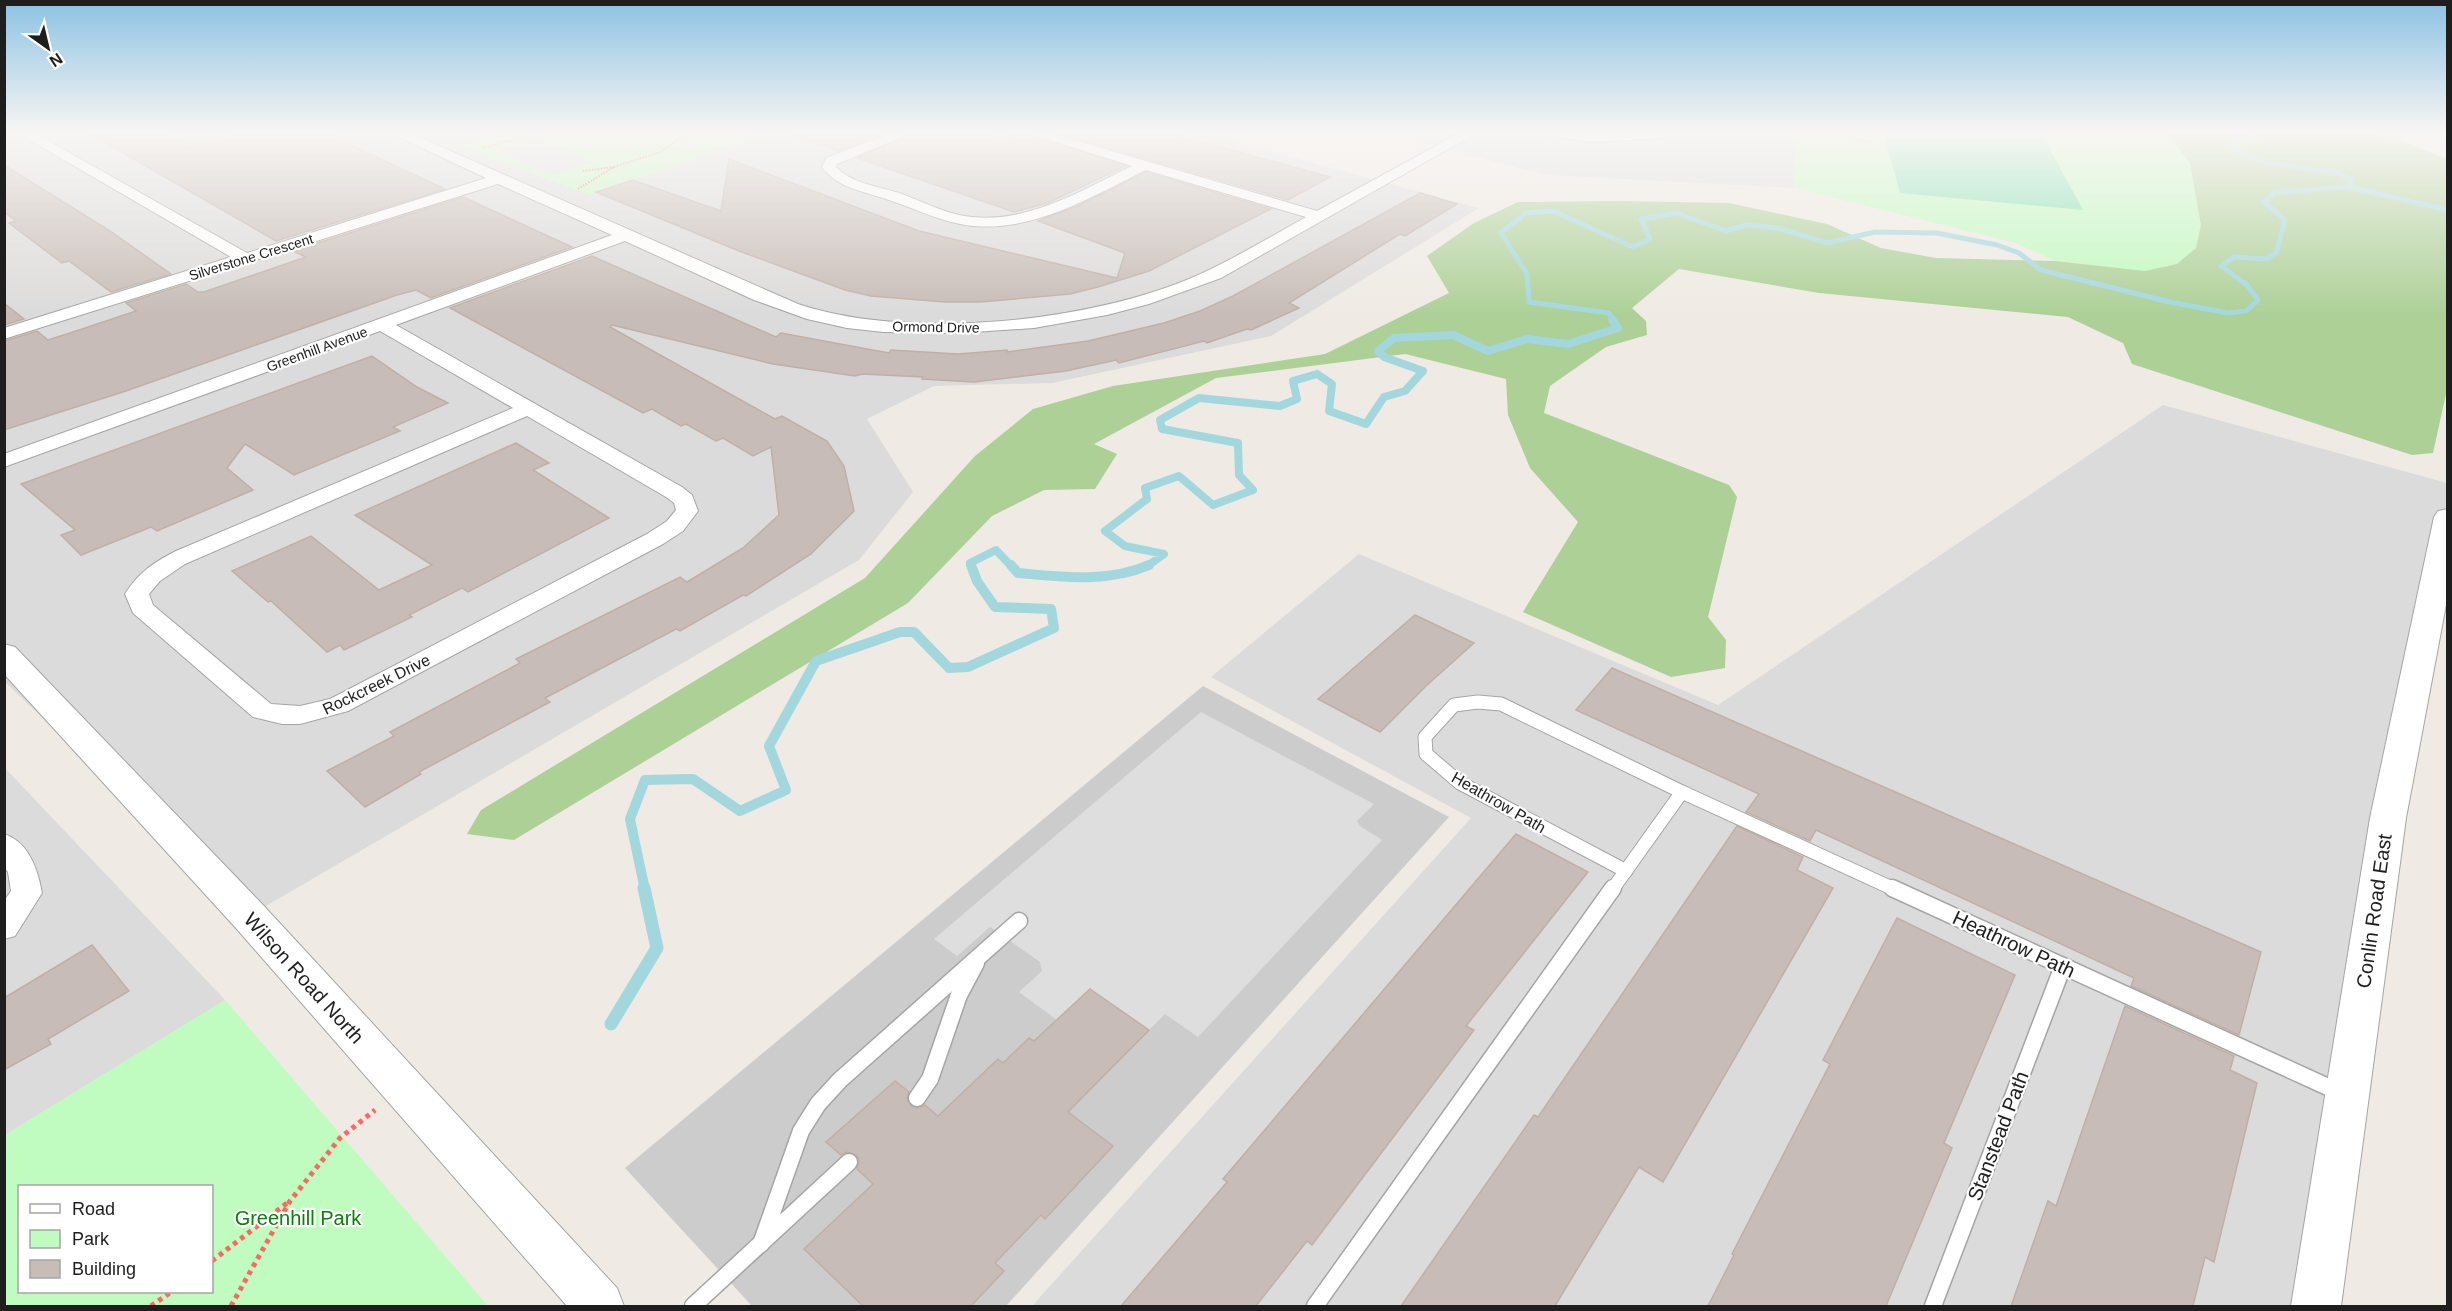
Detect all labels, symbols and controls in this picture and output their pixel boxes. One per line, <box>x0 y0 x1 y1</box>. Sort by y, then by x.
north arrow <box>18 18 78 78</box>
text: N <box>47 50 66 70</box>
street label: Silverstone Crescent <box>187 230 315 284</box>
street label: Ormond Drive <box>892 318 980 336</box>
street label: Greenhill Avenue <box>264 323 370 375</box>
street label: Rockcreek Drive <box>320 651 433 718</box>
street label: Heathrow Path <box>1449 769 1549 836</box>
street label: Conlin Road East <box>2352 832 2396 990</box>
street label: Heathrow Path <box>1949 906 2079 982</box>
street label: Wilson Road North <box>240 908 368 1048</box>
street label: Stanstead Path <box>1963 1068 2033 1204</box>
legend <box>18 1185 213 1293</box>
text: Road <box>72 1199 115 1219</box>
park label: Greenhill Park <box>235 1207 362 1229</box>
text: Park <box>72 1229 110 1249</box>
text: Building <box>72 1259 136 1279</box>

